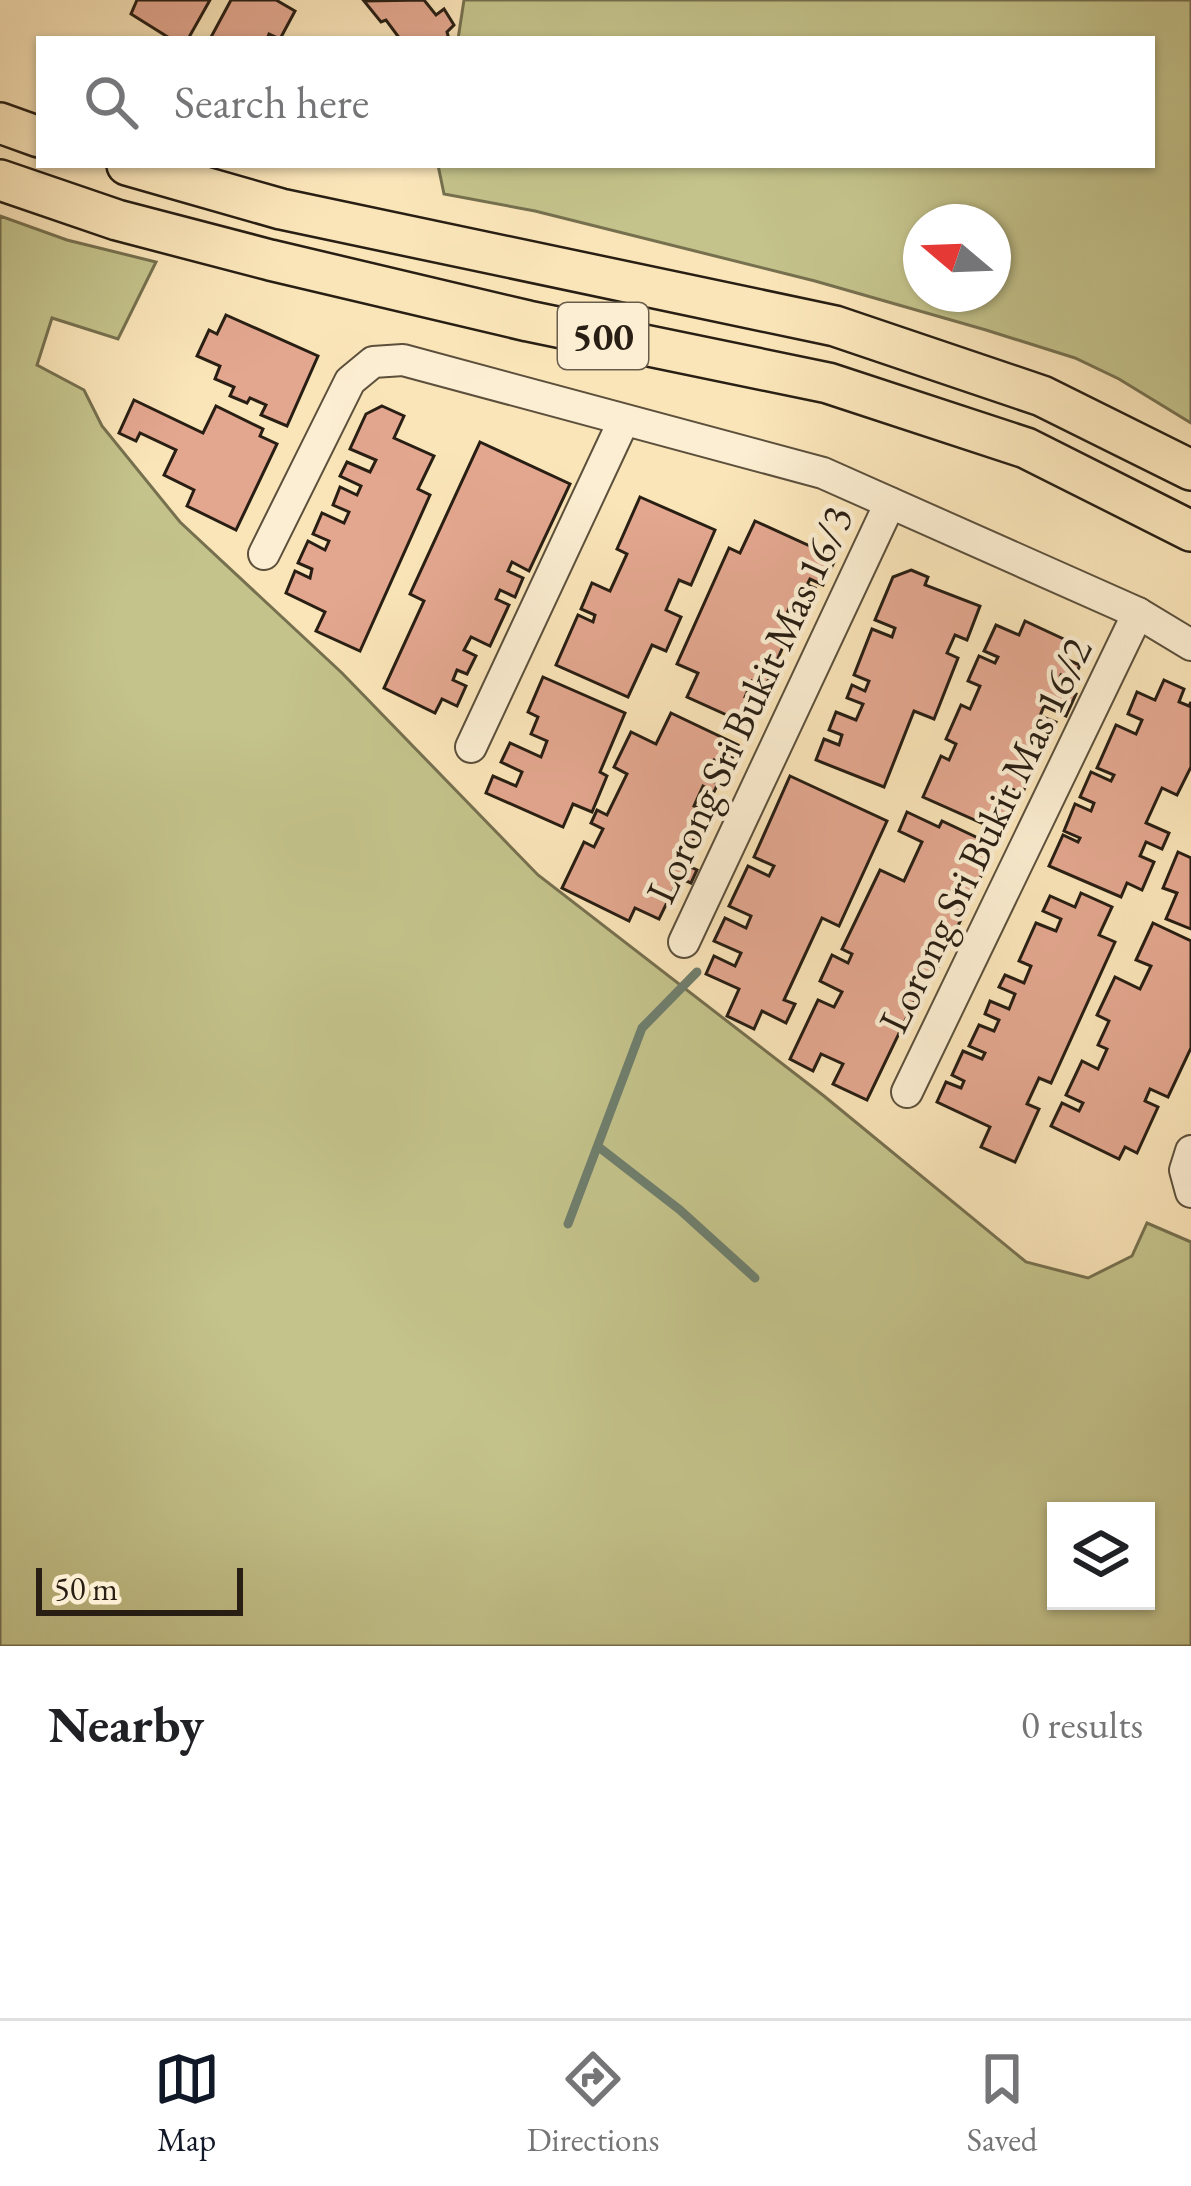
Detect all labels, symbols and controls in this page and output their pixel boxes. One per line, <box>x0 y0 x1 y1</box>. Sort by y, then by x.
search box <box>36 36 1155 168</box>
icon: search <box>78 69 144 135</box>
text: Search here <box>174 73 369 131</box>
north arrow <box>903 204 1011 312</box>
road number: 500 <box>558 303 648 369</box>
street label: Lorong Sri Bukit Mas 16/3 <box>633 496 865 912</box>
street label: Lorong Sri Bukit Mas 16/2 <box>865 629 1105 1041</box>
map controls <box>1047 1502 1155 1610</box>
button: layers <box>1047 1502 1155 1610</box>
scale bar <box>36 1562 243 1615</box>
text: 50 m <box>54 1567 118 1610</box>
text: Nearby <box>48 1691 204 1757</box>
text: 0 results <box>1021 1699 1143 1750</box>
tab: Map <box>154 2046 220 2161</box>
tab: Directions <box>527 2046 660 2161</box>
tab: Saved <box>967 2046 1037 2161</box>

